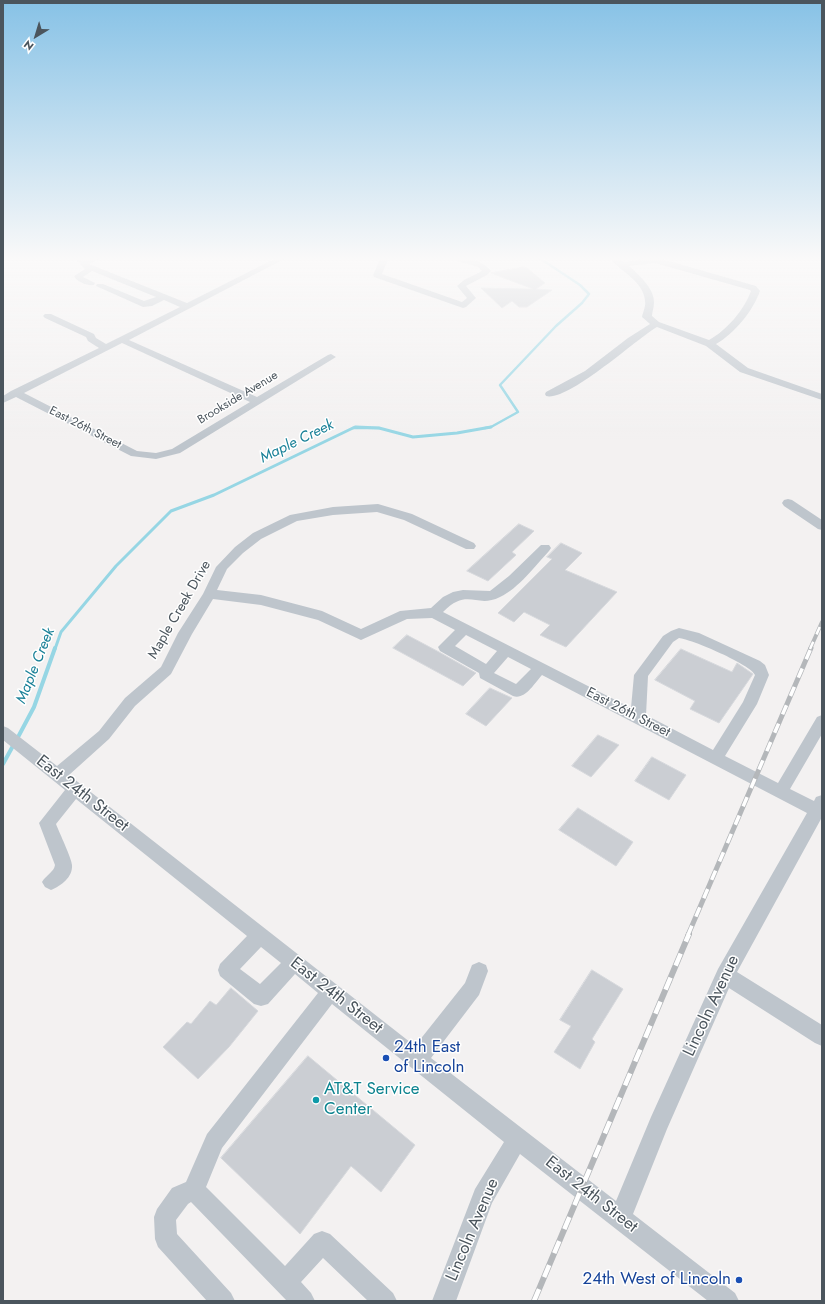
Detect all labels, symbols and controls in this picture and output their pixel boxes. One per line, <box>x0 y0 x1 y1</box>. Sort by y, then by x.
north arrow <box>16 16 56 56</box>
text: N <box>20 36 37 54</box>
street label: Brookside Avenue <box>195 368 281 428</box>
street label: East 26th Street <box>47 404 123 452</box>
water label: Maple Creek <box>257 416 337 468</box>
street label: Maple Creek Drive <box>145 558 215 662</box>
water label: Maple Creek <box>13 626 59 706</box>
street label: East 26th Street <box>583 685 673 741</box>
street label: East 24th Street <box>32 752 132 836</box>
street label: Lincoln Avenue <box>680 952 744 1060</box>
street label: East 24th Street <box>286 954 386 1038</box>
place label: 24th East of Lincoln <box>394 1038 464 1078</box>
marker: 24th East of Lincoln <box>381 1053 391 1063</box>
place label: AT&T Service Center <box>324 1080 420 1120</box>
marker: AT&T Service Center <box>311 1095 321 1105</box>
street label: East 24th Street <box>541 1153 641 1237</box>
street label: Lincoln Avenue <box>442 1176 504 1284</box>
place label: 24th West of Lincoln <box>583 1270 731 1290</box>
marker: 24th West of Lincoln <box>734 1275 744 1285</box>

